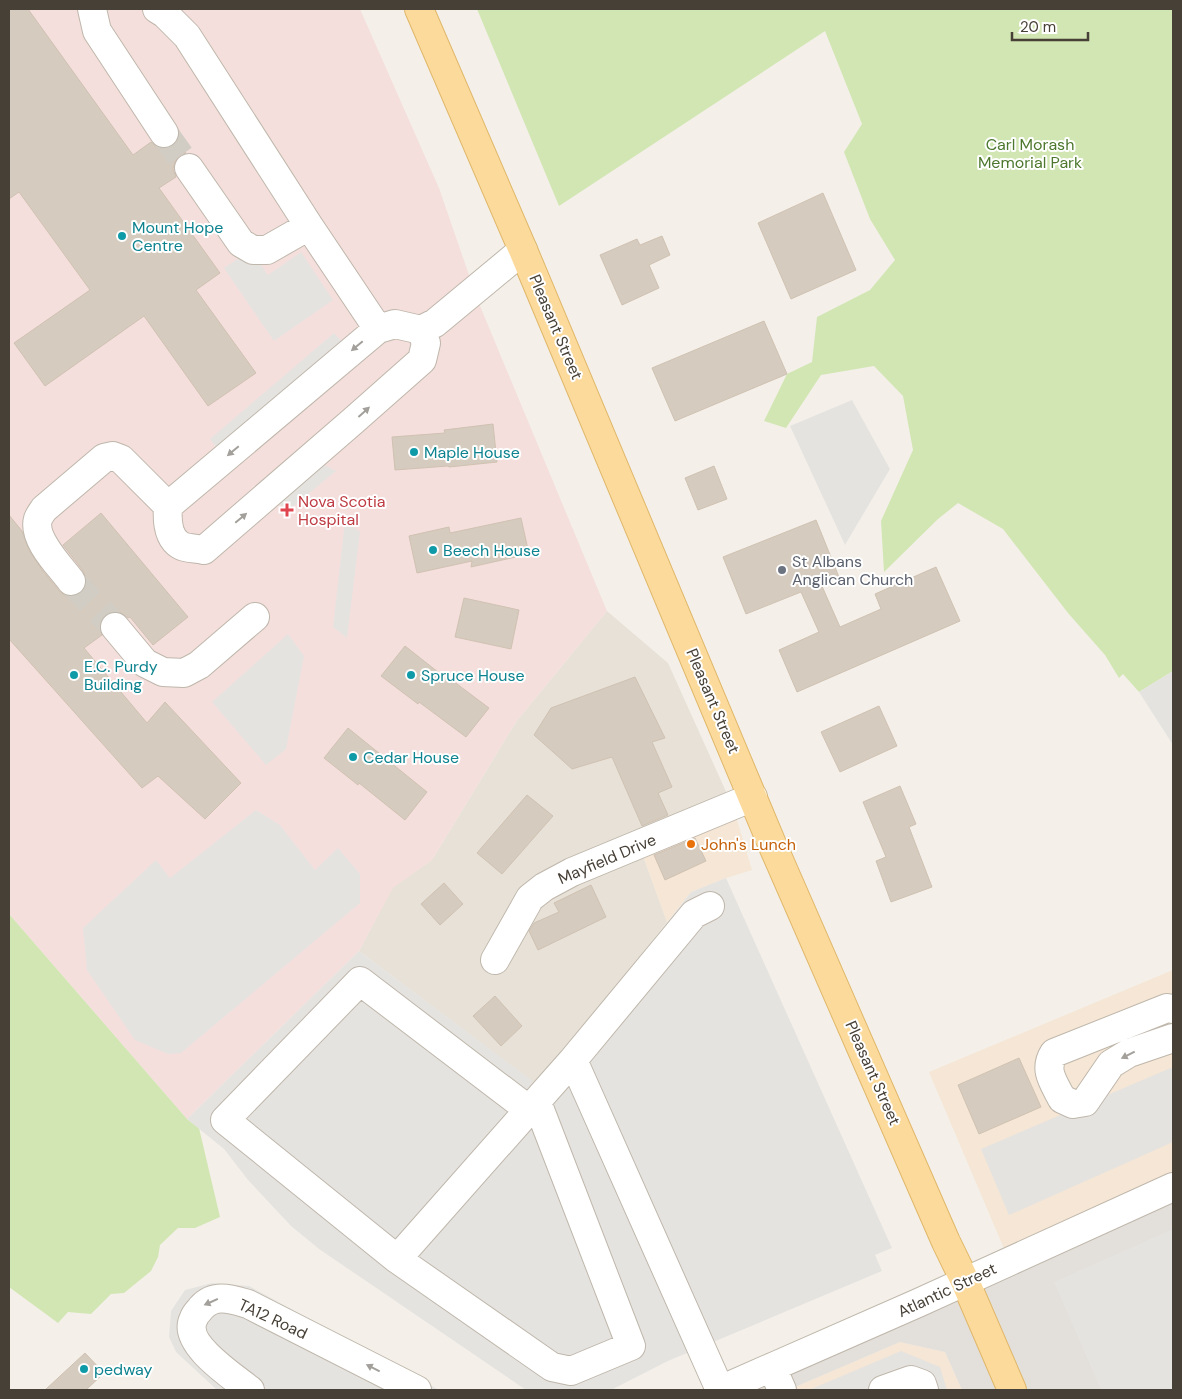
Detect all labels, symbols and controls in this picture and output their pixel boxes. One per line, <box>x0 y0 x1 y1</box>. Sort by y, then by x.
scale bar <box>1012 10 1088 42</box>
text: 20 m <box>1020 17 1056 37</box>
park label: Carl Morash Memorial Park <box>978 134 1082 173</box>
place label: Mount Hope Centre <box>132 217 223 256</box>
marker: Mount Hope Centre <box>116 230 128 242</box>
street label: Pleasant Street <box>524 271 588 383</box>
one-way arrow <box>352 340 364 352</box>
one-way arrow <box>358 406 370 418</box>
place label: Maple House <box>424 442 520 463</box>
one-way arrow <box>227 445 239 456</box>
marker: Maple House <box>408 446 420 458</box>
place label: Nova Scotia Hospital <box>298 491 386 530</box>
marker: Nova Scotia Hospital <box>280 503 294 517</box>
one-way arrow <box>235 513 247 524</box>
place label: Beech House <box>443 540 540 561</box>
marker: Beech House <box>427 544 439 556</box>
place label: St Albans Anglican Church <box>792 551 913 590</box>
marker: St Albans Anglican Church <box>776 564 788 576</box>
street label: Pleasant Street <box>681 645 745 757</box>
place label: E.C. Purdy Building <box>84 656 158 695</box>
place label: Spruce House <box>421 665 525 686</box>
marker: E.C. Purdy Building <box>68 669 80 681</box>
marker: Spruce House <box>405 669 417 681</box>
place label: Cedar House <box>363 747 459 768</box>
marker: Cedar House <box>347 751 359 763</box>
street label: Mayfield Drive <box>555 829 659 889</box>
place label: John's Lunch <box>701 834 796 855</box>
marker: John's Lunch <box>685 838 697 850</box>
street label: Pleasant Street <box>841 1017 905 1129</box>
one-way arrow <box>1120 1051 1135 1059</box>
street label: Atlantic Street <box>894 1258 1000 1322</box>
street label: TA12 Road <box>235 1294 311 1344</box>
one-way arrow <box>204 1299 218 1307</box>
place label: pedway <box>94 1359 153 1380</box>
marker: pedway <box>78 1363 90 1375</box>
one-way arrow <box>366 1364 380 1372</box>

